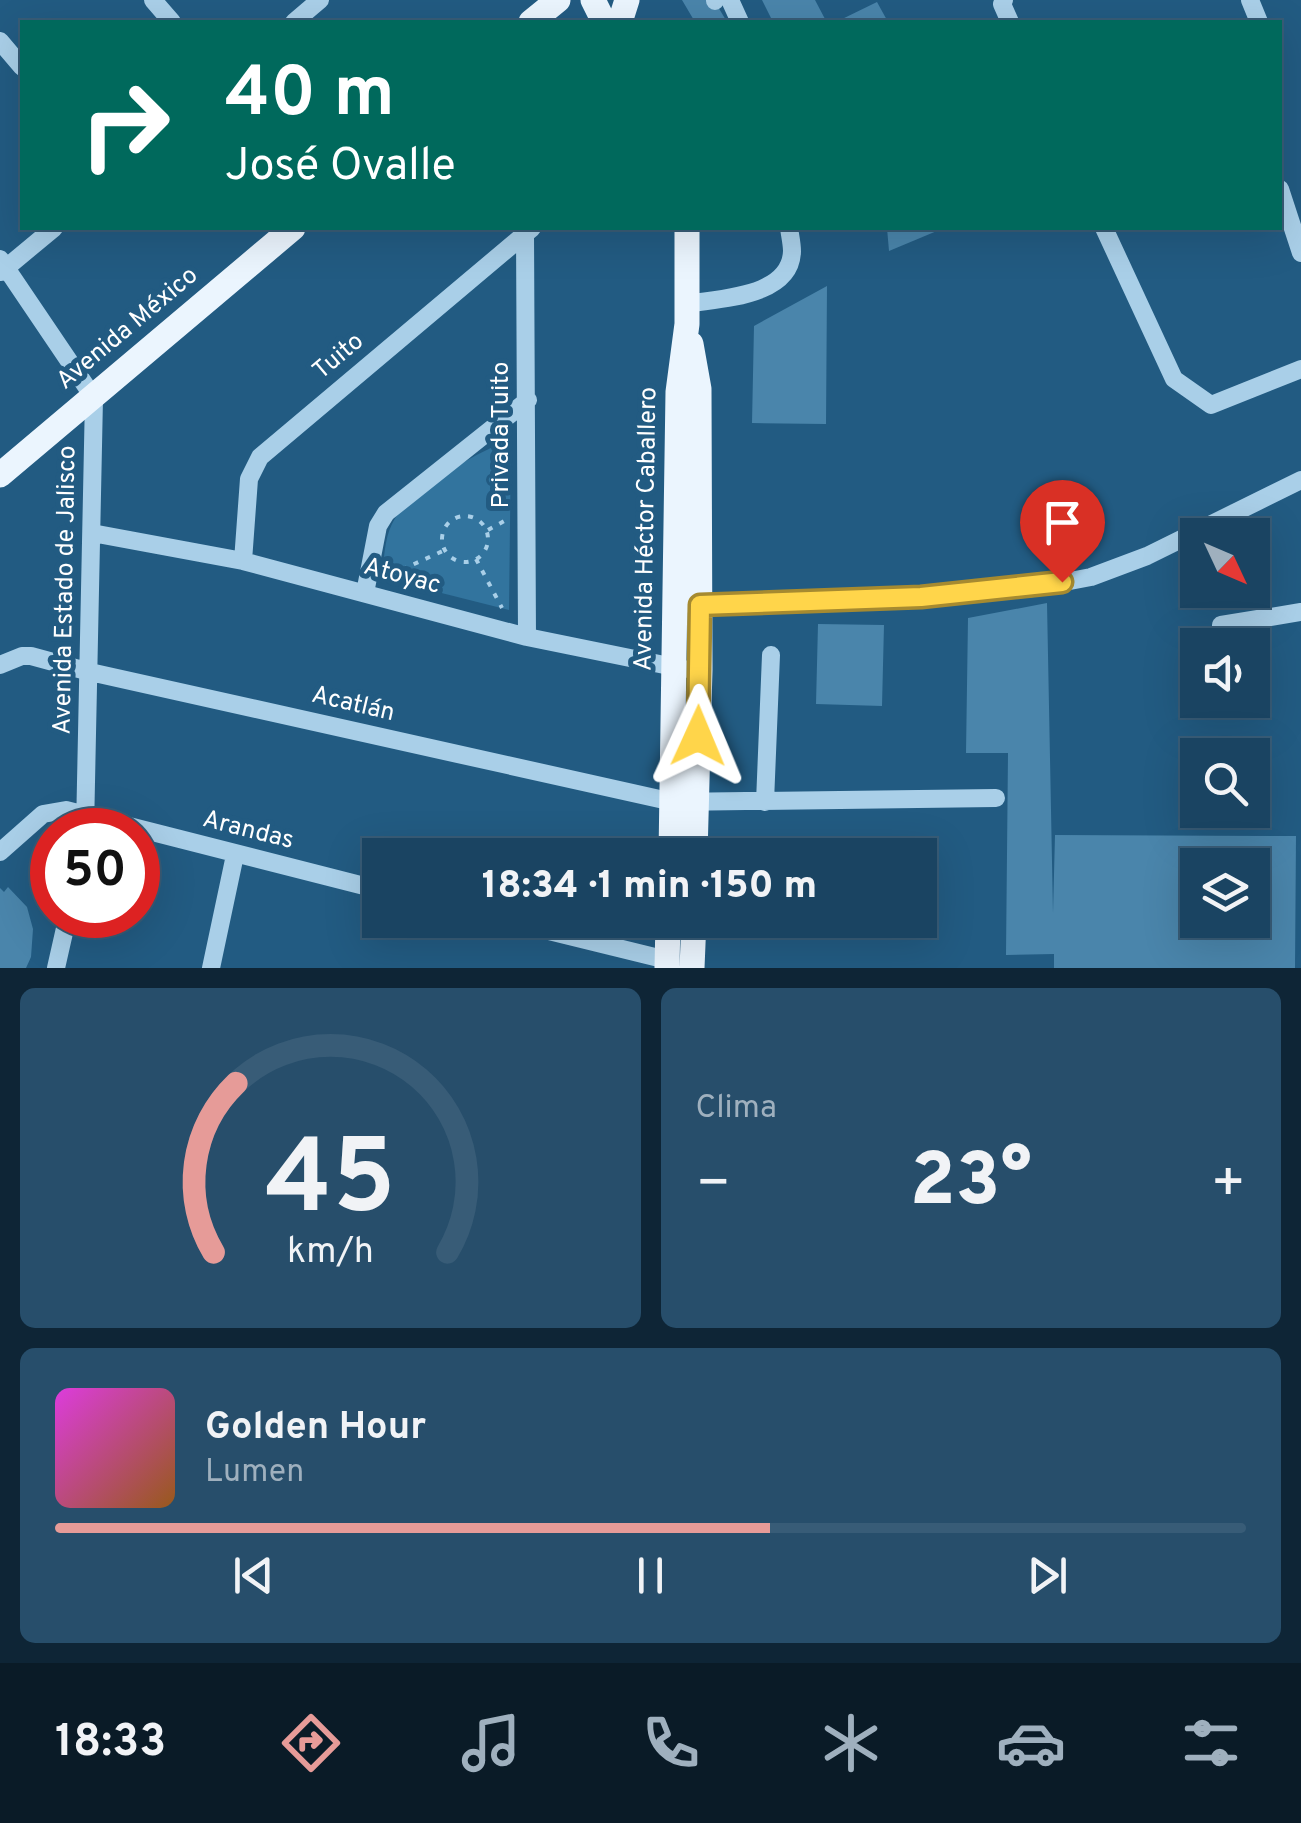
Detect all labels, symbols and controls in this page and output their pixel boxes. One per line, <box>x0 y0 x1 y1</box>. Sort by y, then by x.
text: 40 m <box>225 52 395 141</box>
icon: right <box>60 60 190 190</box>
text: José Ovalle <box>225 139 456 196</box>
street label: Avenida México <box>51 260 205 398</box>
street label: Tuito <box>307 326 371 388</box>
street label: Privada Tuito <box>486 362 518 508</box>
street label: Avenida Héctor Caballero <box>629 387 665 671</box>
street label: Avenida Estado de Jalisco <box>47 445 85 735</box>
pin <box>1020 480 1105 583</box>
icon: arrive <box>1035 495 1090 550</box>
north arrow <box>1180 518 1270 608</box>
map controls <box>1180 518 1270 938</box>
street label: Atoyac <box>360 551 444 603</box>
button: sound <box>1180 628 1270 718</box>
street label: Acatlán <box>308 680 398 730</box>
position arrow <box>646 684 750 788</box>
button: search <box>1180 738 1270 828</box>
street label: Arandas <box>199 804 297 858</box>
speed limit sign: 50 <box>30 808 160 938</box>
button: layers <box>1180 848 1270 938</box>
text: 18:34 · 1 min · 150 m <box>482 863 817 912</box>
text: Clima <box>696 1089 777 1129</box>
text: 45 <box>265 1118 395 1250</box>
text: 23° <box>910 1137 1032 1232</box>
text: − <box>696 1151 731 1221</box>
text: + <box>1211 1151 1246 1221</box>
text: km/h <box>287 1230 374 1276</box>
text: Golden Hour <box>205 1404 426 1453</box>
text: Lumen <box>205 1453 304 1493</box>
icon: previous <box>226 1548 281 1603</box>
icon: pause <box>623 1548 678 1603</box>
icon: next <box>1020 1548 1075 1603</box>
icon: directions <box>276 1708 346 1778</box>
icon: music <box>456 1708 526 1778</box>
icon: phone <box>636 1708 706 1778</box>
icon: climate <box>816 1708 886 1778</box>
icon: car <box>996 1708 1066 1778</box>
icon: filters <box>1176 1708 1246 1778</box>
text: 18:33 <box>55 1715 166 1772</box>

